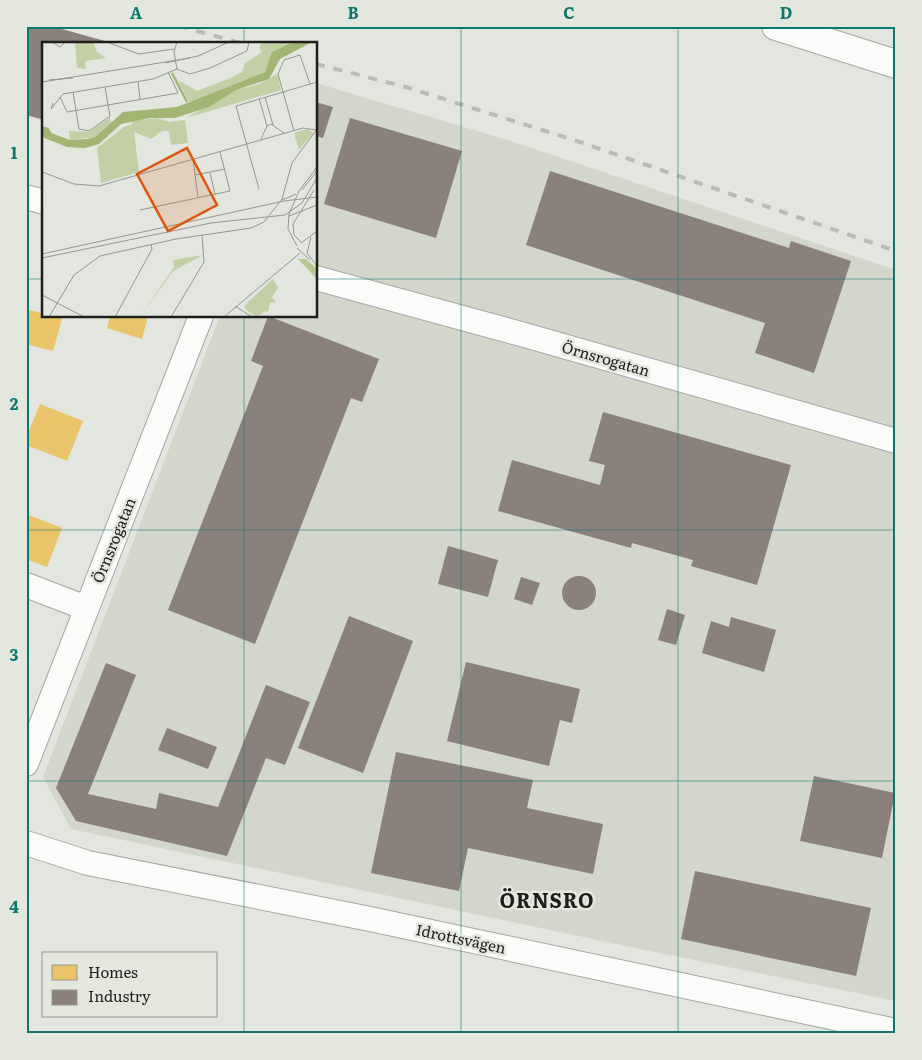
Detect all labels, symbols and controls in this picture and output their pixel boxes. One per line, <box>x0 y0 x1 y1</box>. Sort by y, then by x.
text: A <box>130 0 142 24</box>
text: B <box>347 0 359 24</box>
text: C <box>563 0 575 24</box>
text: D <box>780 0 792 24</box>
inset map <box>42 42 318 318</box>
text: 1 <box>11 140 18 164</box>
street label: Örnsrogatan <box>559 334 653 382</box>
text: 2 <box>10 391 19 415</box>
street label: Örnsrogatan <box>85 494 141 586</box>
text: 3 <box>10 642 19 666</box>
district label: ÖRNSRO <box>499 884 595 914</box>
text: 4 <box>9 894 19 918</box>
street label: Idrottsvägen <box>414 917 508 959</box>
legend <box>42 952 218 1018</box>
text: Homes <box>88 960 138 983</box>
text: Industry <box>88 984 151 1007</box>

